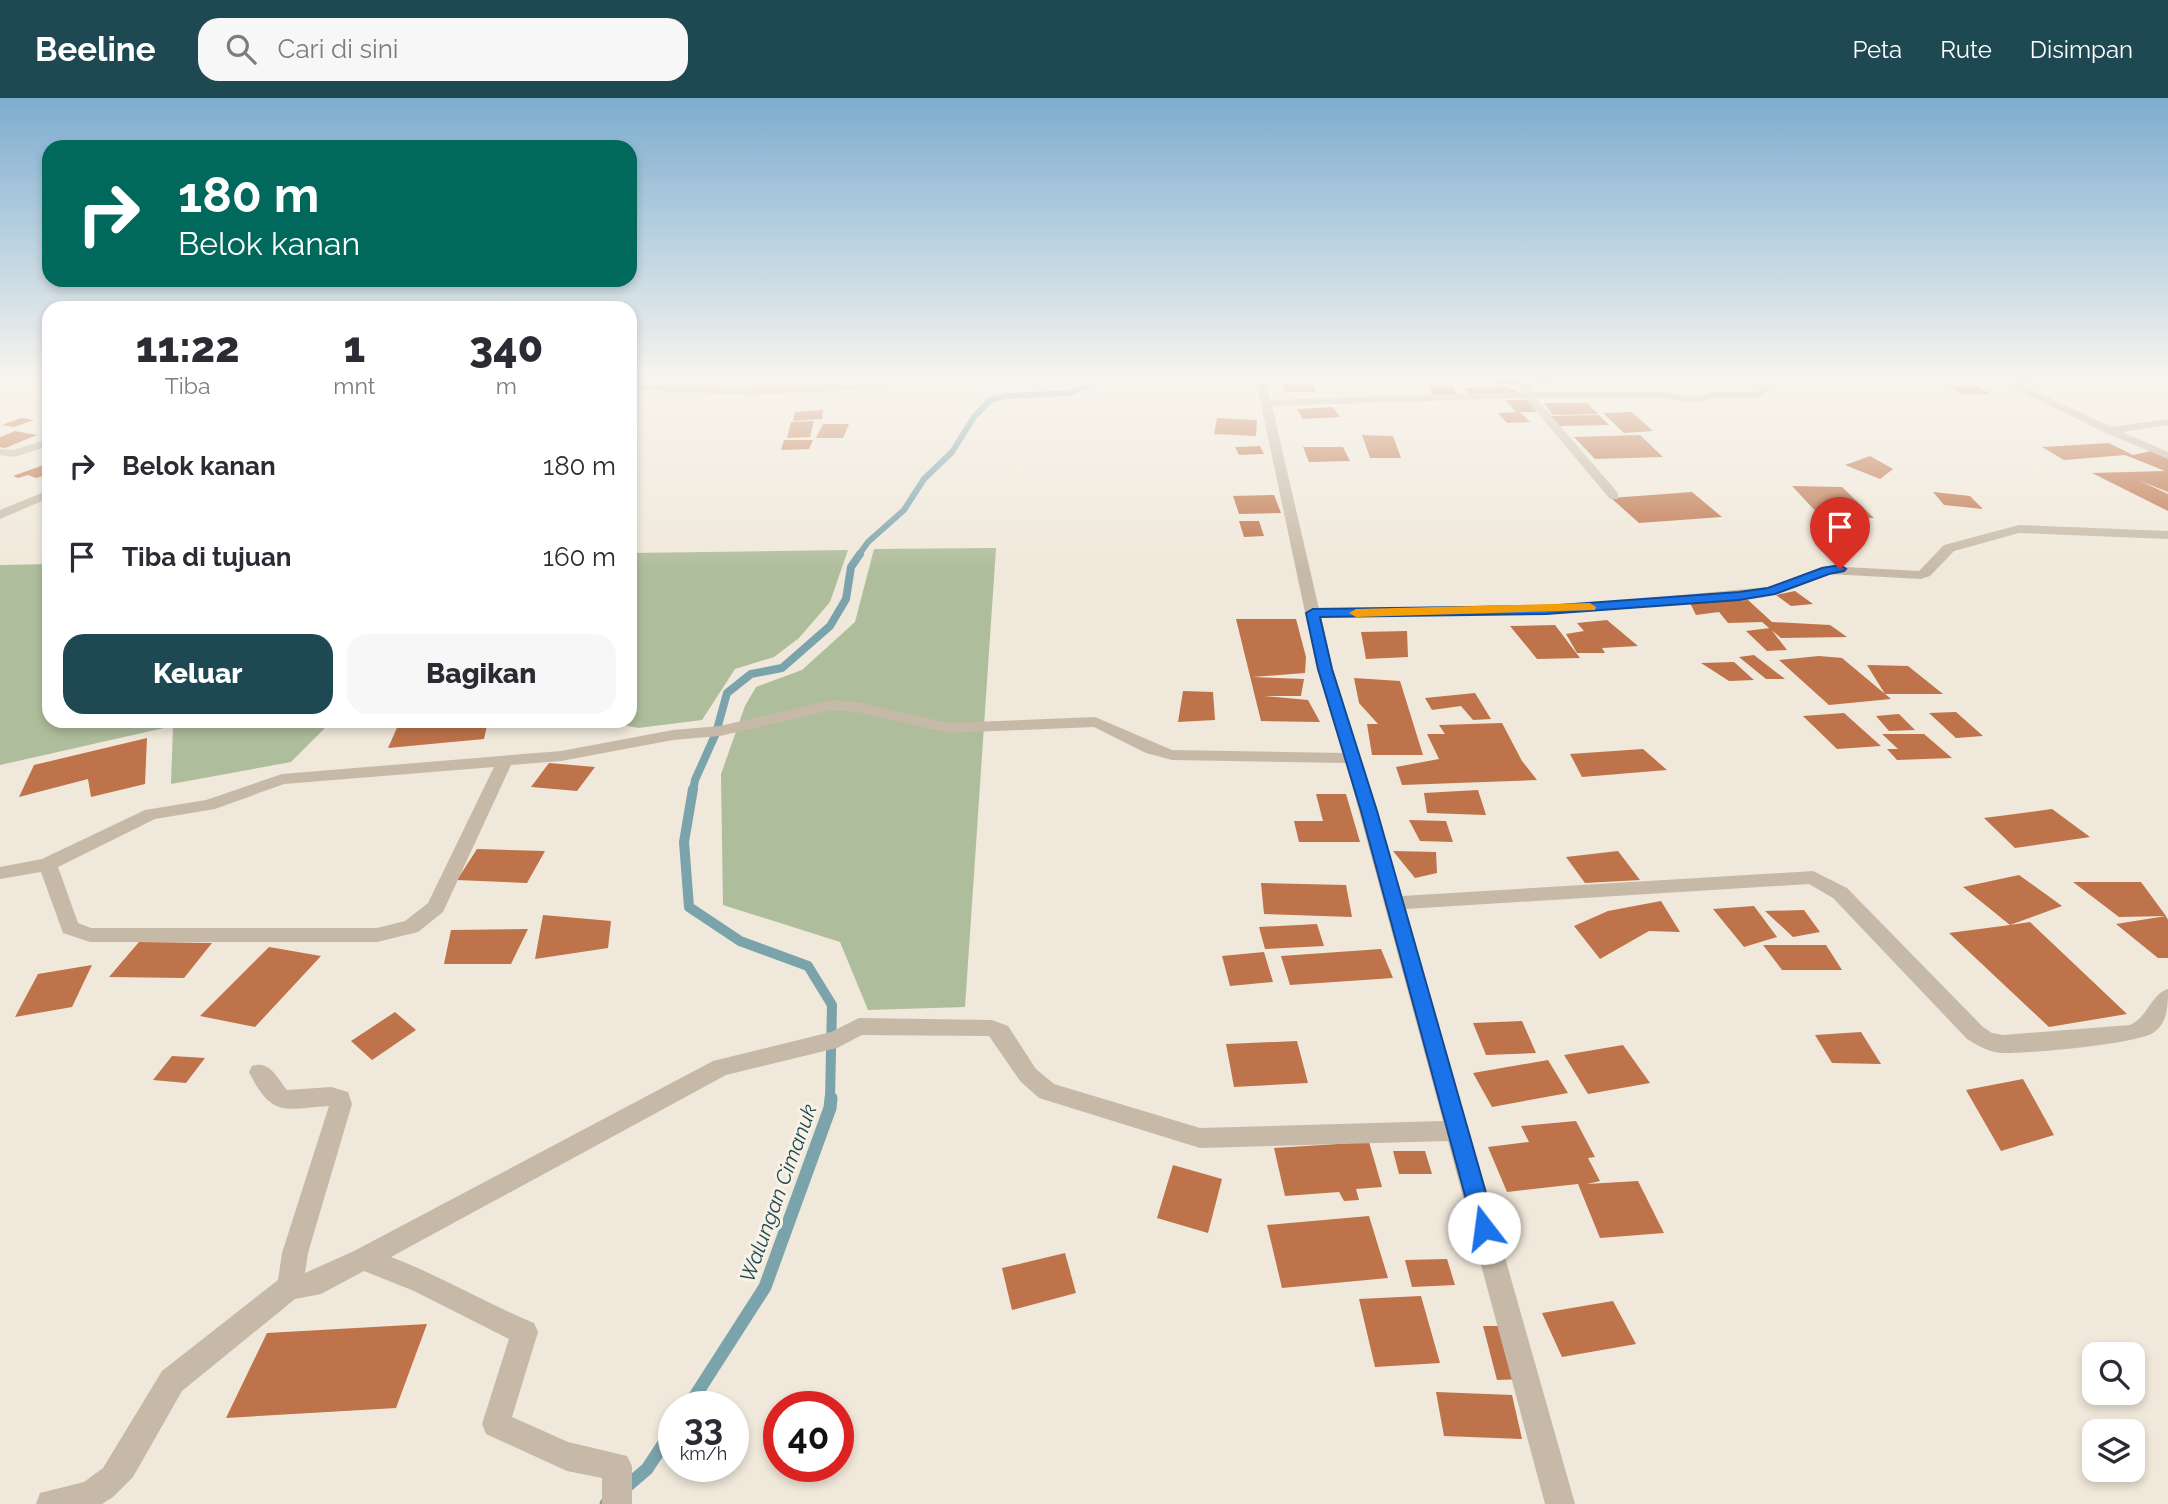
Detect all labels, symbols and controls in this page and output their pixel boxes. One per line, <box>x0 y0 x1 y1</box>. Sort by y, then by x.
search box <box>198 18 688 81</box>
text: Beeline <box>35 30 156 69</box>
icon: search <box>222 30 260 68</box>
text: Cari di sini <box>278 34 399 64</box>
text: Peta <box>1852 35 1902 64</box>
text: Rute <box>1940 35 1992 64</box>
text: Disimpan <box>2030 35 2133 64</box>
text: 180 m <box>178 166 319 223</box>
icon: right <box>63 168 154 259</box>
text: Belok kanan <box>178 225 360 262</box>
text: 11:22 <box>136 323 240 372</box>
text: 1 <box>344 323 365 372</box>
text: 340 <box>469 323 543 372</box>
text: Tiba <box>165 372 211 399</box>
text: mnt <box>333 372 375 399</box>
text: m <box>496 372 517 399</box>
icon: right <box>63 447 101 485</box>
text: Belok kanan <box>122 451 276 481</box>
text: 180 m <box>543 451 616 481</box>
pin <box>1810 497 1870 569</box>
icon: arrive <box>1821 508 1859 546</box>
icon: arrive <box>63 538 101 576</box>
text: Tiba di tujuan <box>122 542 292 572</box>
text: 160 m <box>543 542 616 572</box>
button: Keluar <box>63 634 333 714</box>
button: Bagikan <box>347 634 616 714</box>
water label: Walungan Cimanuk <box>734 1101 822 1285</box>
position arrow <box>1447 1191 1521 1265</box>
map controls <box>2082 1342 2145 1482</box>
button: search <box>2082 1342 2145 1405</box>
speed limit sign: 40 <box>763 1391 854 1482</box>
text: 33 <box>684 1407 723 1448</box>
button: layers <box>2082 1419 2145 1482</box>
text: km/h <box>680 1443 727 1464</box>

